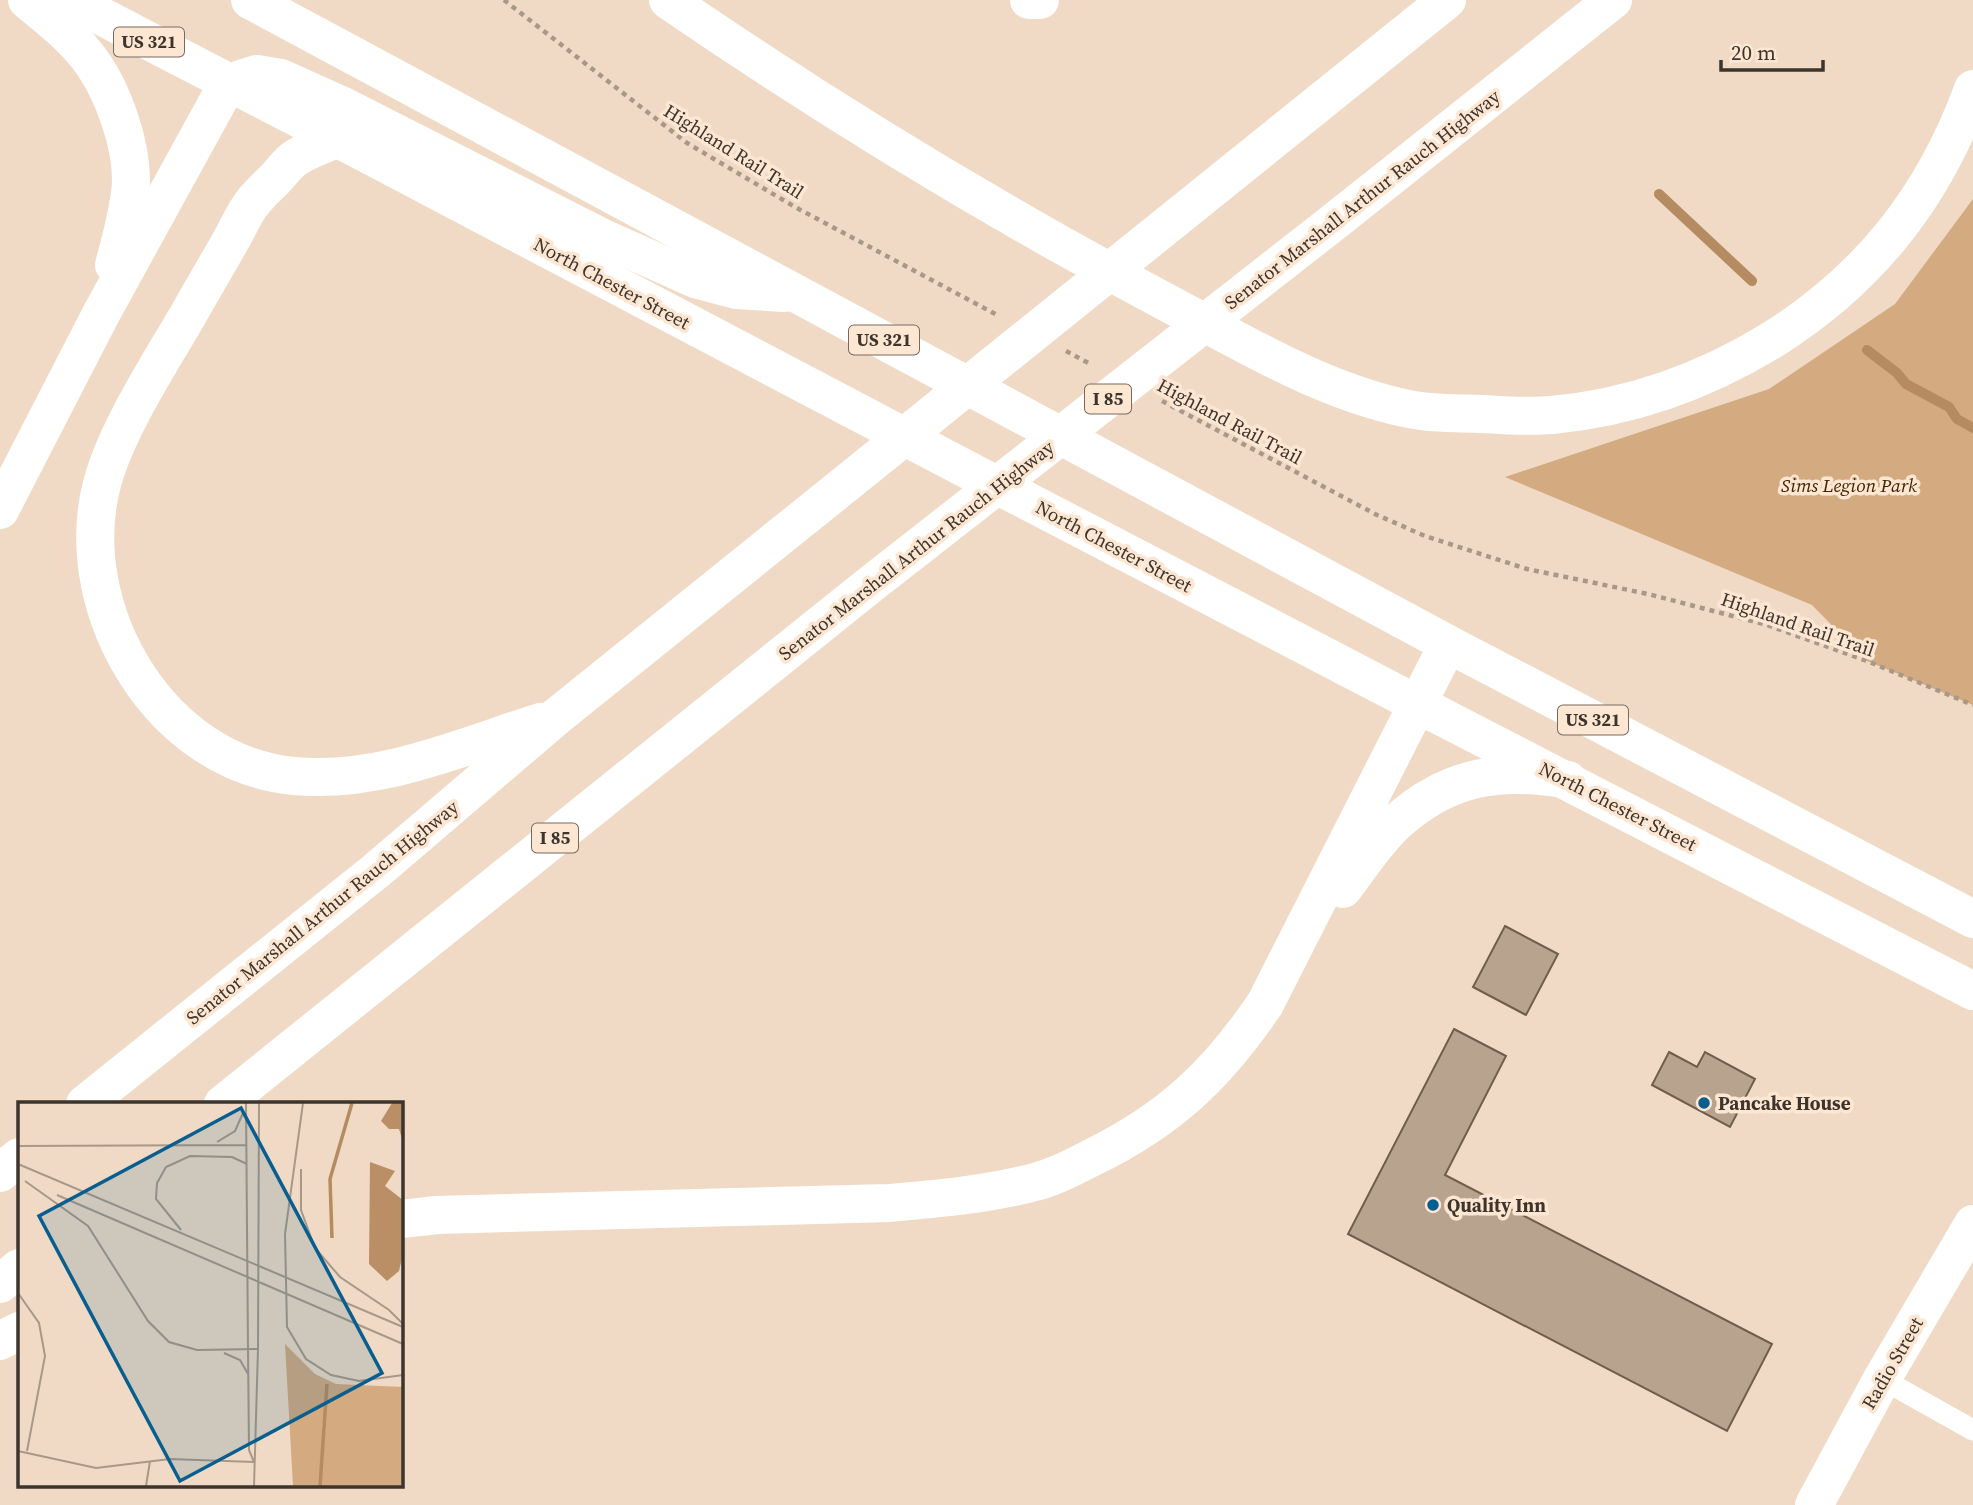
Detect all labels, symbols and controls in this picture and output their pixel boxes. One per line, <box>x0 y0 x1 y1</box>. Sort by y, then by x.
road number: US 321 <box>114 28 184 56</box>
scale bar <box>1721 28 1822 72</box>
text: 20 m <box>1731 38 1776 67</box>
street label: Senator Marshall Arthur Rauch Highway <box>1219 83 1505 315</box>
street label: Highland Rail Trail <box>659 97 809 205</box>
street label: North Chester Street <box>529 231 695 336</box>
road number: US 321 <box>849 326 919 354</box>
street label: Highland Rail Trail <box>1153 372 1307 470</box>
road number: I 85 <box>1085 384 1131 414</box>
street label: Senator Marshall Arthur Rauch Highway <box>773 434 1059 666</box>
park label: Sims Legion Park <box>1781 472 1917 498</box>
street label: North Chester Street <box>1031 494 1197 599</box>
street label: Highland Rail Trail <box>1718 586 1878 663</box>
road number: US 321 <box>1558 706 1628 734</box>
street label: North Chester Street <box>1535 755 1702 857</box>
street label: Senator Marshall Arthur Rauch Highway <box>180 794 464 1030</box>
road number: I 85 <box>532 824 578 852</box>
place label: Pancake House <box>1718 1090 1851 1116</box>
marker: Pancake House <box>1696 1095 1712 1111</box>
inset map <box>18 1102 402 1488</box>
place label: Quality Inn <box>1447 1192 1546 1218</box>
marker: Quality Inn <box>1425 1197 1441 1213</box>
street label: Radio Street <box>1855 1311 1929 1414</box>

